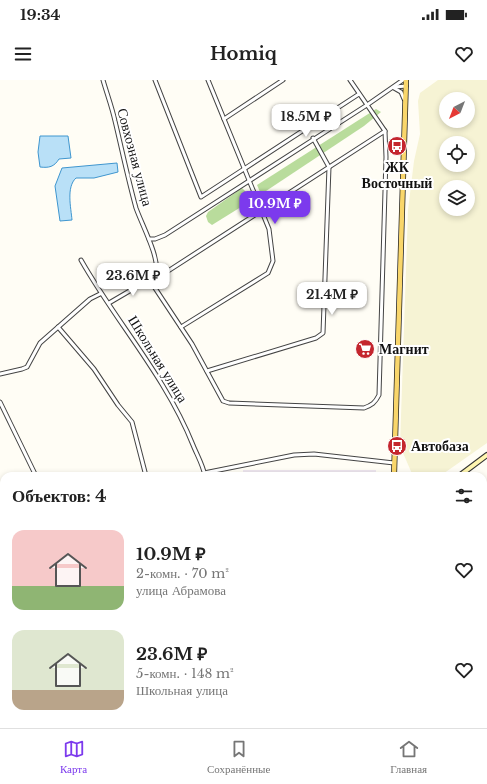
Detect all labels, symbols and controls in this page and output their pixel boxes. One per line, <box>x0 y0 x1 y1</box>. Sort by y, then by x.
text: 19:34 <box>20 5 60 24</box>
icon: menu <box>12 43 34 65</box>
text: Homiq <box>210 43 277 65</box>
icon: heart <box>453 43 475 65</box>
north arrow <box>439 92 475 128</box>
map controls <box>439 92 475 216</box>
pin: 18.5M ₽ <box>269 104 343 138</box>
street label: Совхозная улица <box>113 106 157 209</box>
text: 18.5M ₽ <box>281 108 331 125</box>
bus stop icon: ЖК Восточный <box>386 135 408 157</box>
button: locate <box>439 136 475 172</box>
place label: ЖК Восточный <box>362 158 432 192</box>
button: layers <box>439 180 475 216</box>
pin: 10.9M ₽ <box>238 191 312 225</box>
text: 10.9M ₽ <box>248 195 302 212</box>
pin: 23.6M ₽ <box>96 263 170 297</box>
text: 23.6M ₽ <box>106 267 160 284</box>
pin: 21.4M ₽ <box>295 282 369 316</box>
text: 21.4M ₽ <box>306 286 358 303</box>
street label: Школьная улица <box>124 312 192 406</box>
supermarket icon: Магнит <box>354 338 376 360</box>
place label: Магнит <box>379 340 429 358</box>
bus stop icon: Автобаза <box>386 435 408 457</box>
place label: Автобаза <box>411 437 469 455</box>
icon: filters <box>453 485 475 507</box>
text: Объектов: 4 <box>12 486 107 507</box>
text: 10.9M ₽ <box>136 544 206 565</box>
icon: home <box>44 546 92 594</box>
icon: heart <box>453 559 475 581</box>
text: 2-комн. · 70 m² <box>136 565 229 582</box>
text: улица Абрамова <box>136 582 226 599</box>
text: 23.6M ₽ <box>136 644 207 665</box>
icon: home <box>44 646 92 694</box>
icon: heart <box>453 659 475 681</box>
text: 5-комн. · 148 m² <box>136 665 234 682</box>
text: Школьная улица <box>136 682 228 699</box>
tab: Карта <box>60 738 87 776</box>
tab: Сохранённые <box>207 738 270 776</box>
tab: Главная <box>390 738 427 776</box>

